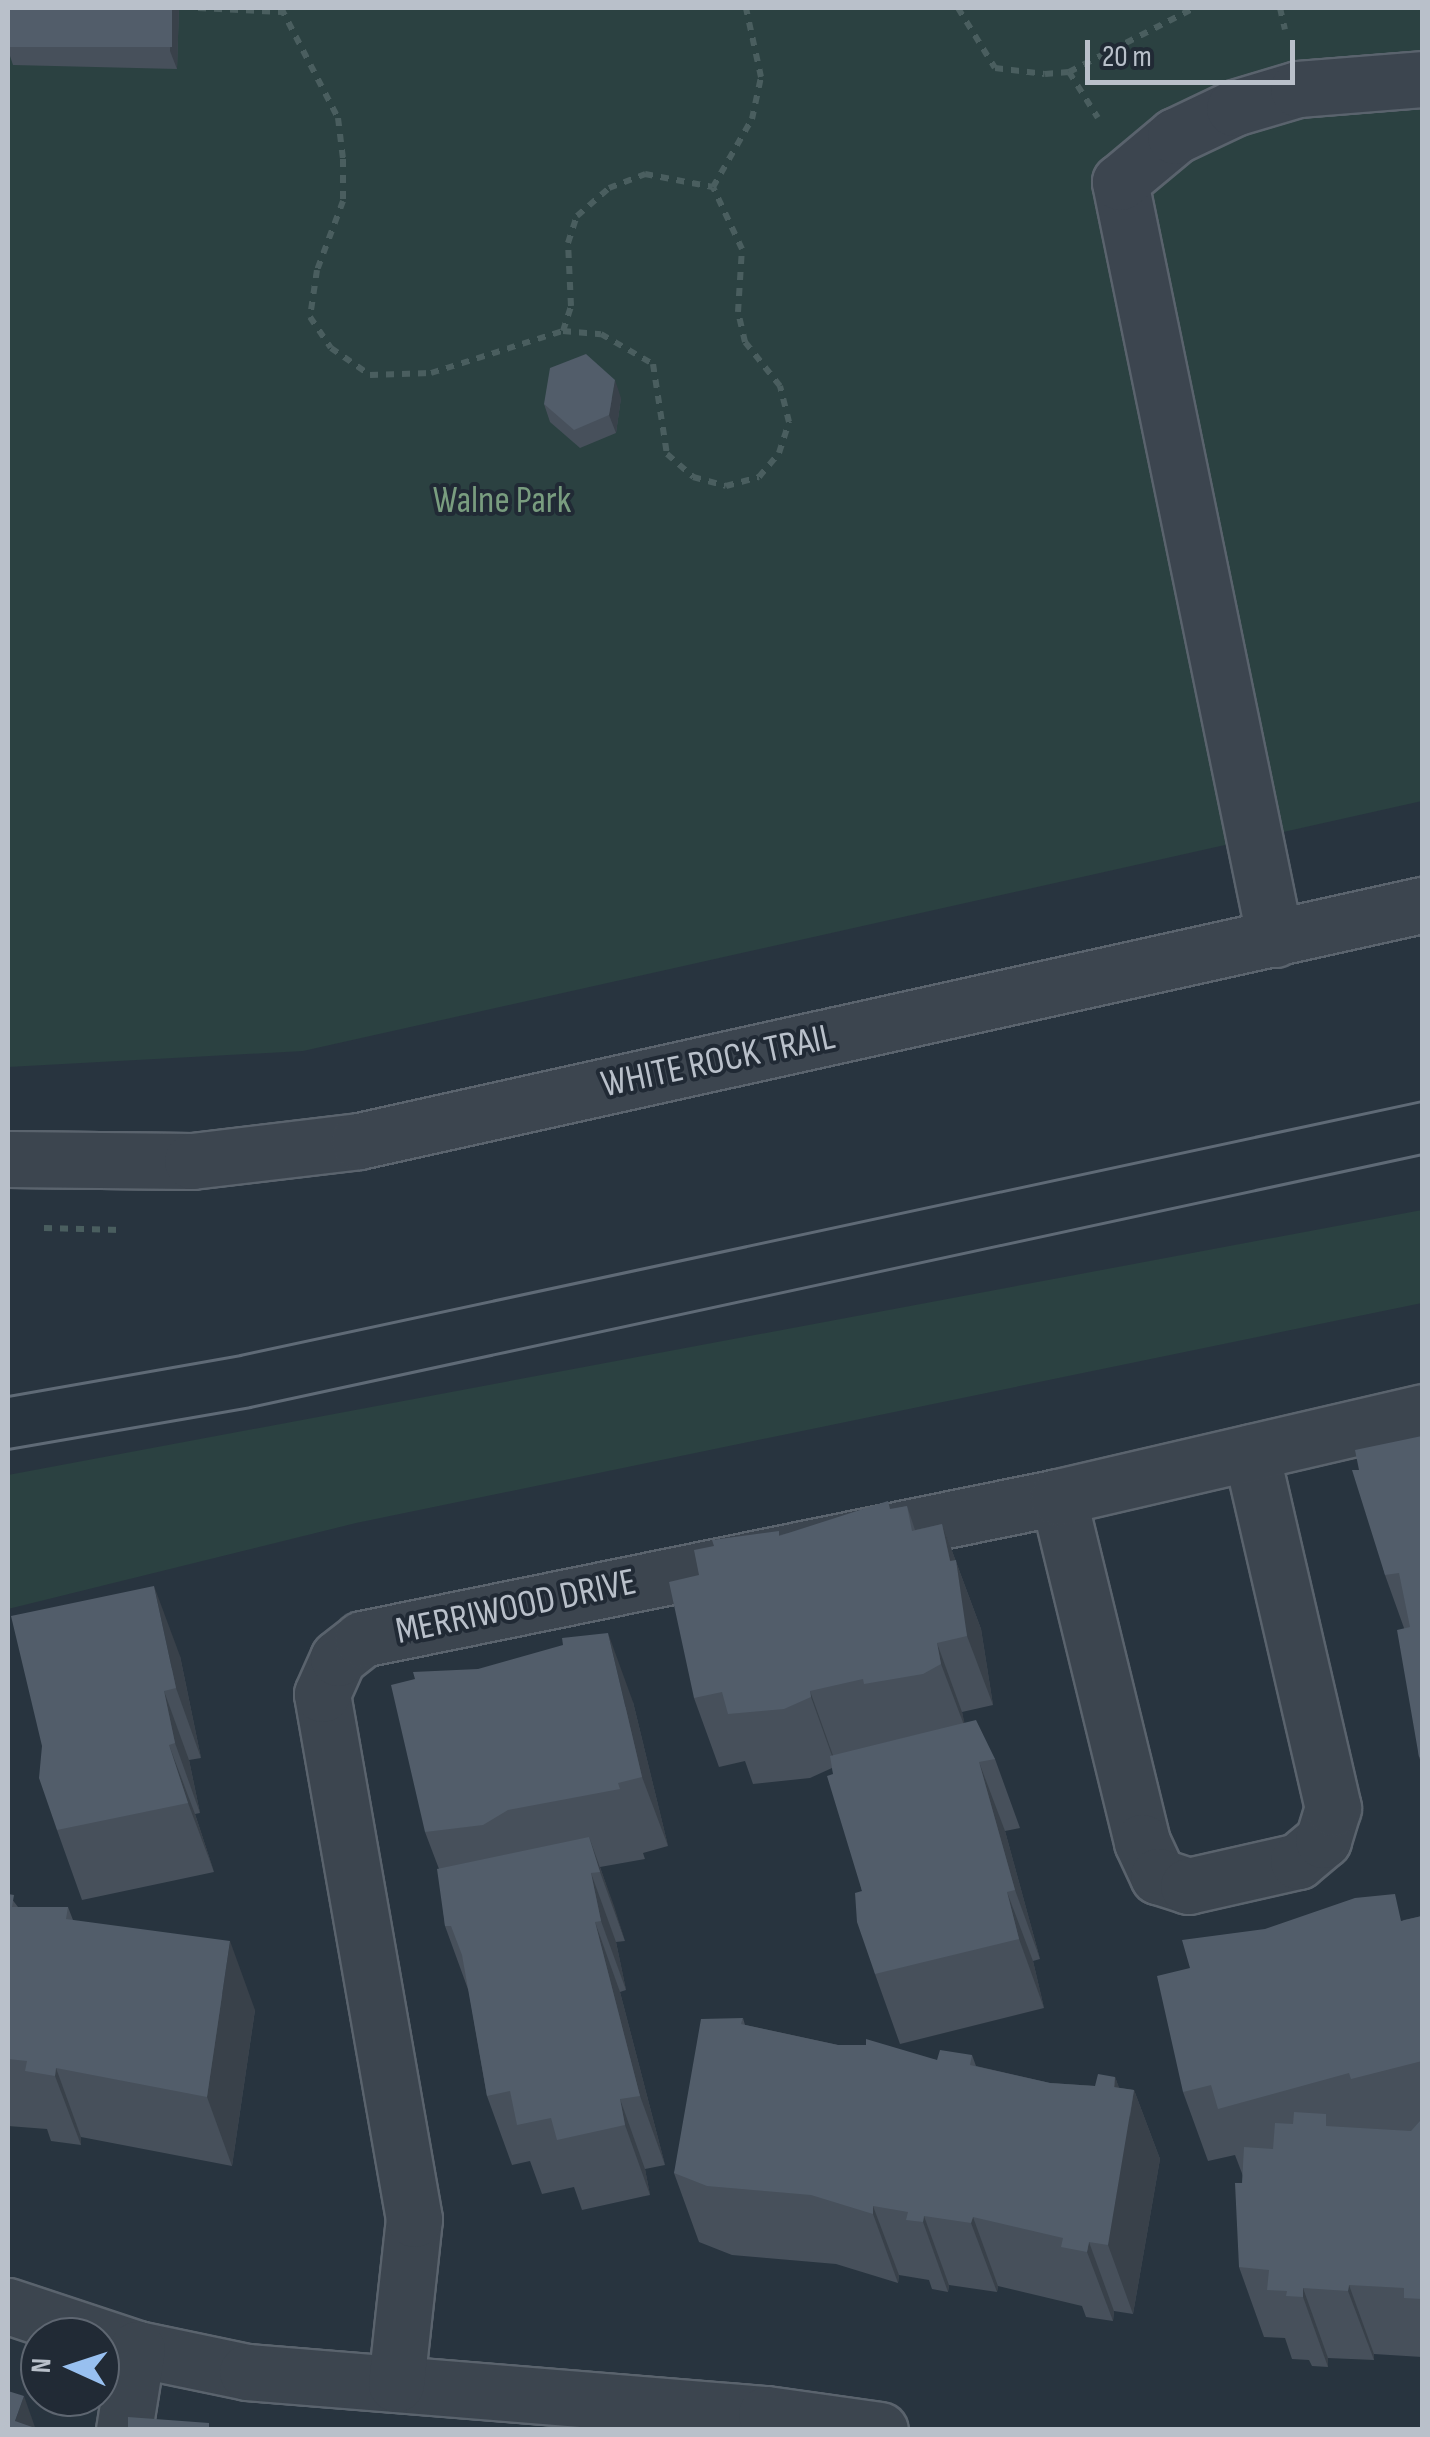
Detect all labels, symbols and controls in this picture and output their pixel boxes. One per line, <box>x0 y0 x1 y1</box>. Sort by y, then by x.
scale bar <box>1090 20 1300 82</box>
text: 20 m <box>1102 39 1152 75</box>
park label: Walne Park <box>433 478 571 524</box>
street label: WHITE ROCK TRAIL <box>597 1014 839 1108</box>
street label: MERRIWOOD DRIVE <box>392 1559 640 1655</box>
north arrow <box>20 2317 120 2417</box>
text: N <box>25 2357 58 2374</box>

